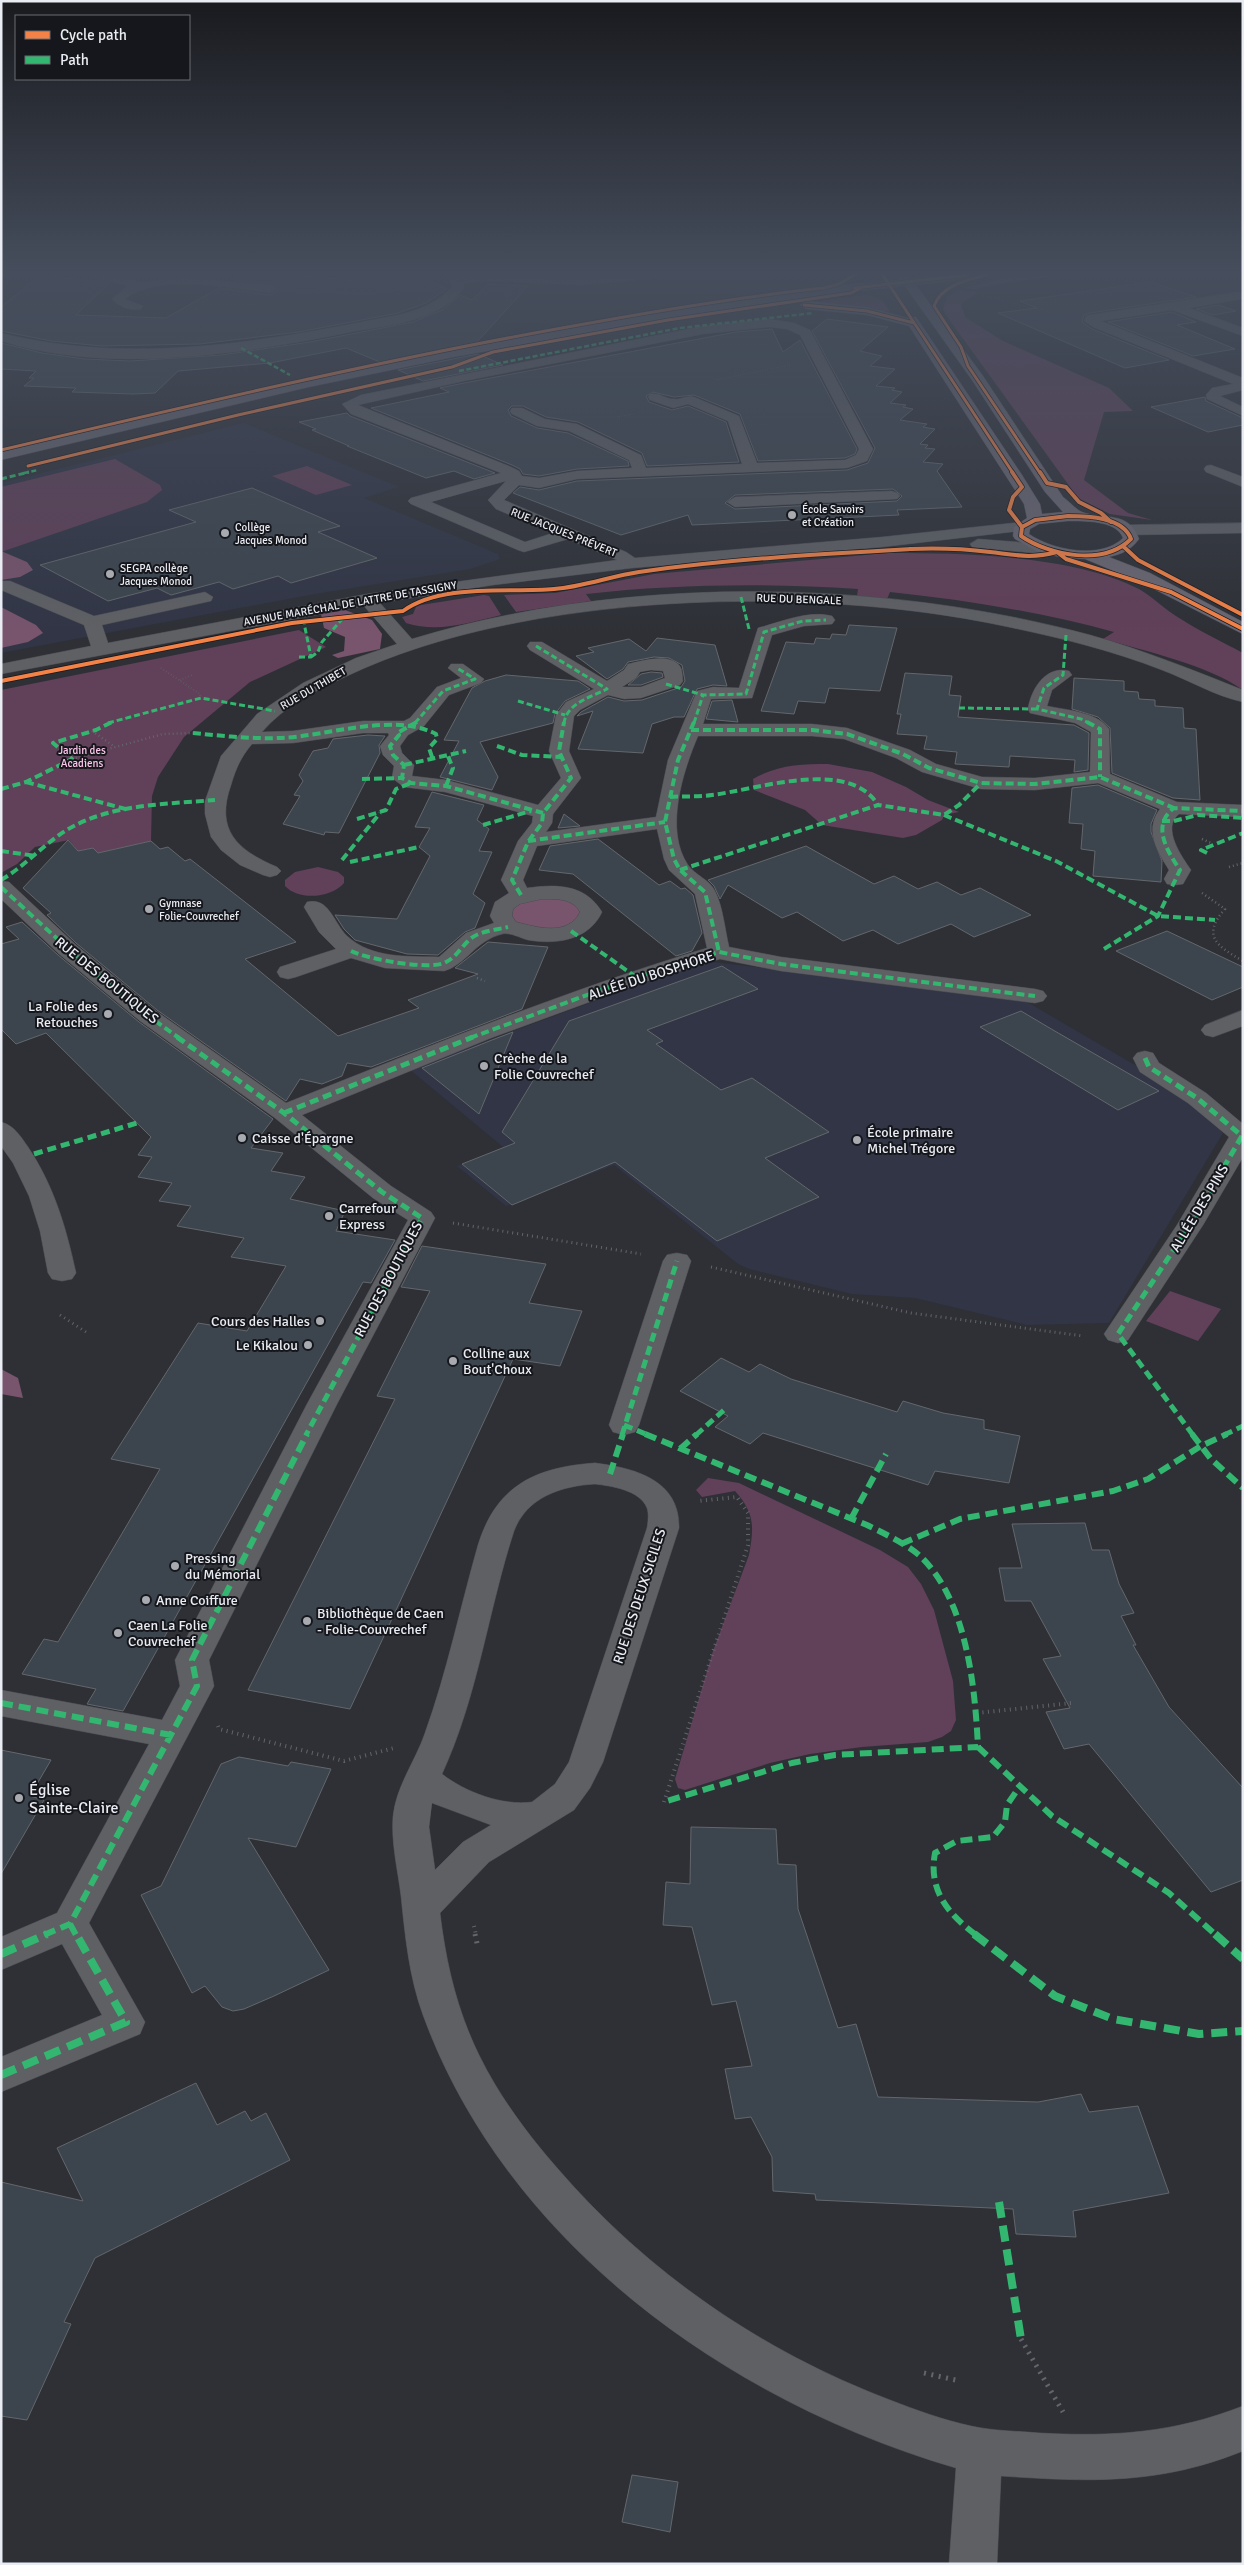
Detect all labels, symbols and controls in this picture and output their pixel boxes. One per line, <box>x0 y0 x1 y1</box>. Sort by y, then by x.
legend <box>15 15 190 80</box>
text: Cycle path <box>60 26 127 44</box>
text: Path <box>60 51 89 69</box>
place label: École Savoirs et Création <box>802 502 864 529</box>
street label: RUE JACQUES PRÉVERT <box>509 504 620 560</box>
marker: École Savoirs et Création <box>786 509 798 521</box>
place label: Collège Jacques Monod <box>235 521 307 547</box>
marker: Collège Jacques Monod <box>219 527 231 539</box>
place label: SEGPA collège Jacques Monod <box>120 562 192 588</box>
marker: SEGPA collège Jacques Monod <box>104 568 116 580</box>
street label: AVENUE MARÉCHAL DE LATTRE DE TASSIGNY <box>242 577 458 629</box>
street label: RUE DU BENGALE <box>756 592 842 607</box>
street label: RUE DU THIBET <box>278 664 349 712</box>
park label: Jardin des Acadiens <box>58 744 106 770</box>
place label: Gymnase Folie-Couvrechef <box>159 897 240 923</box>
marker: Gymnase Folie-Couvrechef <box>143 903 155 915</box>
street label: RUE DES BOUTIQUES <box>51 933 162 1028</box>
street label: ALLÉE DU BOSPHORE <box>586 947 716 1004</box>
place label: La Folie des Retouches <box>28 998 98 1031</box>
marker: La Folie des Retouches <box>102 1008 114 1020</box>
place label: Crèche de la Folie Couvrechef <box>494 1050 595 1083</box>
marker: Crèche de la Folie Couvrechef <box>478 1060 490 1072</box>
place label: École primaire Michel Trégore <box>867 1124 955 1157</box>
place label: Caisse d'Épargne <box>252 1130 353 1147</box>
marker: Caisse d'Épargne <box>236 1132 248 1144</box>
marker: École primaire Michel Trégore <box>851 1134 863 1146</box>
street label: ALLÉE DES PINS <box>1167 1161 1232 1255</box>
place label: Carrefour Express <box>339 1200 397 1233</box>
marker: Carrefour Express <box>323 1210 335 1222</box>
street label: RUE DES BOUTIQUES <box>351 1218 426 1340</box>
place label: Cours des Halles <box>211 1313 310 1330</box>
marker: Cours des Halles <box>314 1315 326 1327</box>
place label: Le Kikalou <box>236 1337 298 1354</box>
marker: Le Kikalou <box>302 1339 314 1351</box>
place label: Colline aux Bout'Choux <box>463 1345 532 1378</box>
marker: Colline aux Bout'Choux <box>447 1355 459 1367</box>
street label: RUE DES DEUX SICILES <box>610 1526 669 1666</box>
place label: Pressing du Mémorial <box>185 1550 260 1583</box>
marker: Pressing du Mémorial <box>169 1560 181 1572</box>
place label: Anne Coiffure <box>156 1592 238 1609</box>
marker: Anne Coiffure <box>140 1594 152 1606</box>
place label: Bibliothèque de Caen - Folie-Couvrechef <box>317 1605 444 1638</box>
marker: Bibliothèque de Caen - Folie-Couvrechef <box>301 1615 313 1627</box>
place label: Caen La Folie Couvrechef <box>128 1617 208 1650</box>
marker: Caen La Folie Couvrechef <box>112 1627 124 1639</box>
place label: Église Sainte-Claire <box>29 1780 119 1818</box>
marker: Église Sainte-Claire <box>13 1792 25 1804</box>

